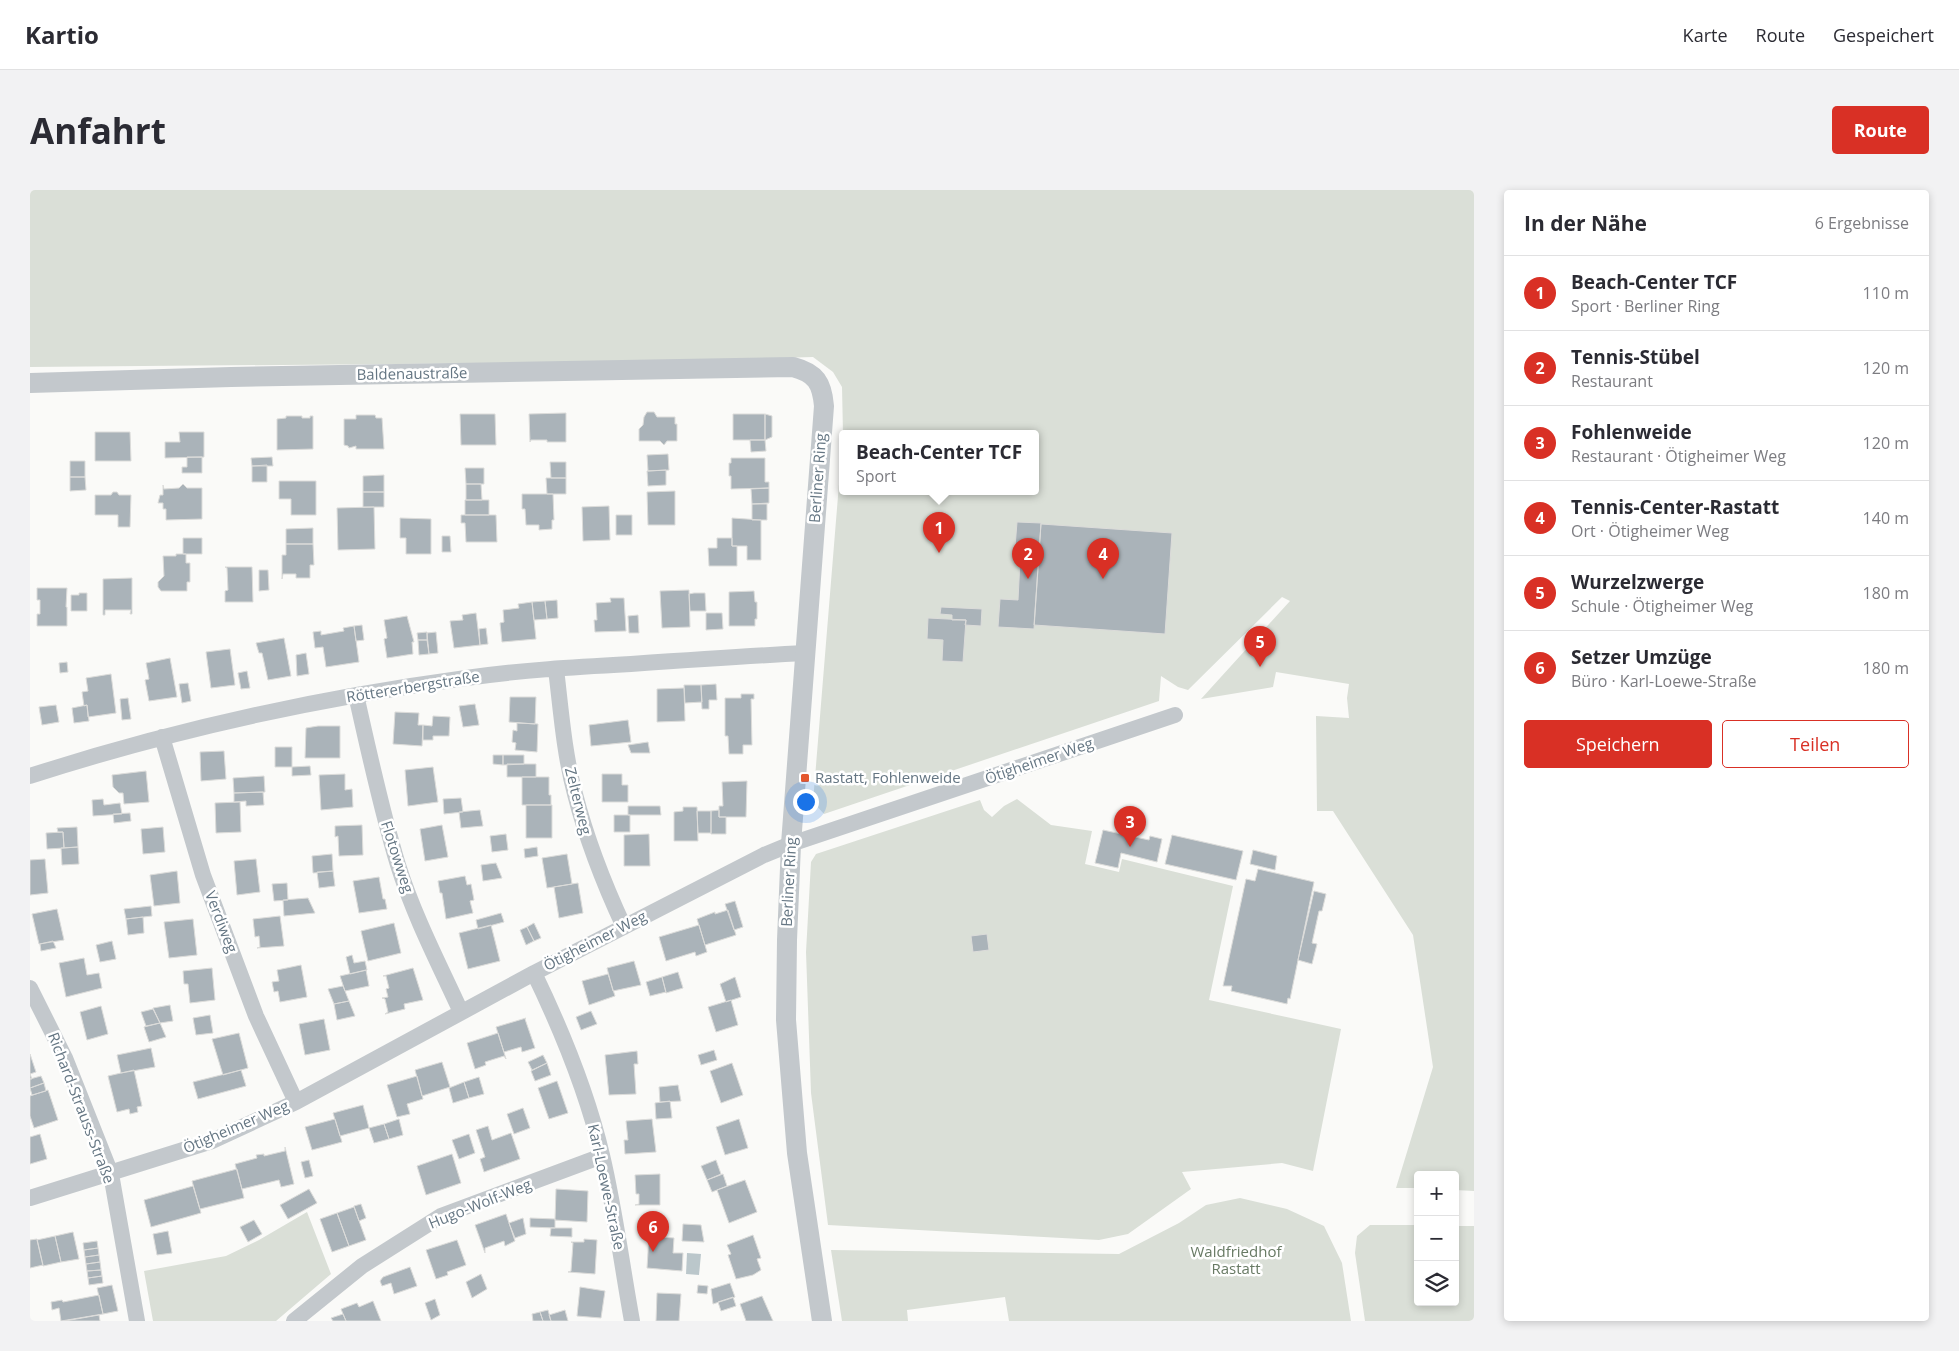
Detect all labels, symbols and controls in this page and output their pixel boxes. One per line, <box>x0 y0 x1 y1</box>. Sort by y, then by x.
text: Kartio <box>25 18 99 51</box>
text: Karte <box>1683 23 1728 47</box>
text: Route <box>1756 23 1805 47</box>
text: Gespeichert <box>1833 23 1934 47</box>
button: Route <box>1832 106 1929 154</box>
text: Anfahrt <box>30 107 166 154</box>
text: In der Nähe <box>1524 209 1647 237</box>
text: 6 Ergebnisse <box>1815 212 1909 234</box>
text: Beach-Center TCF <box>1571 269 1737 295</box>
text: 1 <box>1535 282 1545 304</box>
text: 110 m <box>1863 282 1909 304</box>
text: Sport · Berliner Ring <box>1571 295 1720 317</box>
text: Tennis-Stübel <box>1571 344 1700 370</box>
text: 2 <box>1535 357 1545 379</box>
text: 120 m <box>1863 357 1909 379</box>
street label: Baldenaustraße <box>356 362 468 384</box>
text: Restaurant <box>1571 370 1653 392</box>
text: Fohlenweide <box>1571 419 1692 445</box>
popup <box>839 430 1039 495</box>
street label: Berliner Ring <box>804 432 830 523</box>
text: 3 <box>1535 432 1545 454</box>
text: 120 m <box>1863 432 1909 454</box>
text: Beach-Center TCF <box>856 439 1022 465</box>
text: Restaurant · Ötigheimer Weg <box>1571 445 1786 467</box>
text: Sport <box>856 465 896 487</box>
text: Tennis-Center-Rastatt <box>1571 494 1779 520</box>
text: 4 <box>1535 507 1545 529</box>
text: 140 m <box>1863 507 1909 529</box>
pin: 1 <box>923 512 955 553</box>
text: Ort · Ötigheimer Weg <box>1571 520 1729 542</box>
pin: 2 <box>1012 538 1044 579</box>
pin: 4 <box>1087 538 1119 579</box>
text: Wurzelzwerge <box>1571 569 1704 595</box>
text: 5 <box>1535 582 1545 604</box>
text: 180 m <box>1863 582 1909 604</box>
text: Schule · Ötigheimer Weg <box>1571 595 1753 617</box>
pin: 5 <box>1244 626 1276 667</box>
text: Setzer Umzüge <box>1571 644 1712 670</box>
text: 6 <box>1535 657 1545 679</box>
text: 180 m <box>1863 657 1909 679</box>
street label: Röttererbergstraße <box>345 666 481 706</box>
text: Büro · Karl-Loewe-Straße <box>1571 670 1757 692</box>
button: Speichern <box>1524 720 1712 768</box>
button: Teilen <box>1722 720 1909 768</box>
street label: Ötigheimer Weg <box>982 732 1095 788</box>
street label: Zelterweg <box>561 765 597 837</box>
place label: Rastatt, Fohlenweide <box>815 767 961 787</box>
marker: Rastatt, Fohlenweide <box>799 772 811 784</box>
your location <box>793 789 819 815</box>
pin: 3 <box>1114 806 1146 847</box>
street label: Flotowweg <box>377 818 419 895</box>
street label: Berliner Ring <box>776 837 800 927</box>
street label: Verdiweg <box>201 888 243 955</box>
street label: Ötigheimer Weg <box>540 906 649 975</box>
street label: Richard-Strauss-Straße <box>44 1029 120 1186</box>
street label: Ötigheimer Weg <box>180 1095 292 1157</box>
street label: Karl-Loewe-Straße <box>584 1122 630 1252</box>
map controls <box>1414 1171 1459 1306</box>
button: + <box>1414 1171 1459 1216</box>
street label: Hugo-Wolf-Weg <box>425 1173 534 1233</box>
pin: 6 <box>637 1211 669 1252</box>
button: − <box>1414 1216 1459 1261</box>
park label: Waldfriedhof Rastatt <box>1191 1241 1282 1278</box>
button: layers <box>1414 1261 1459 1306</box>

